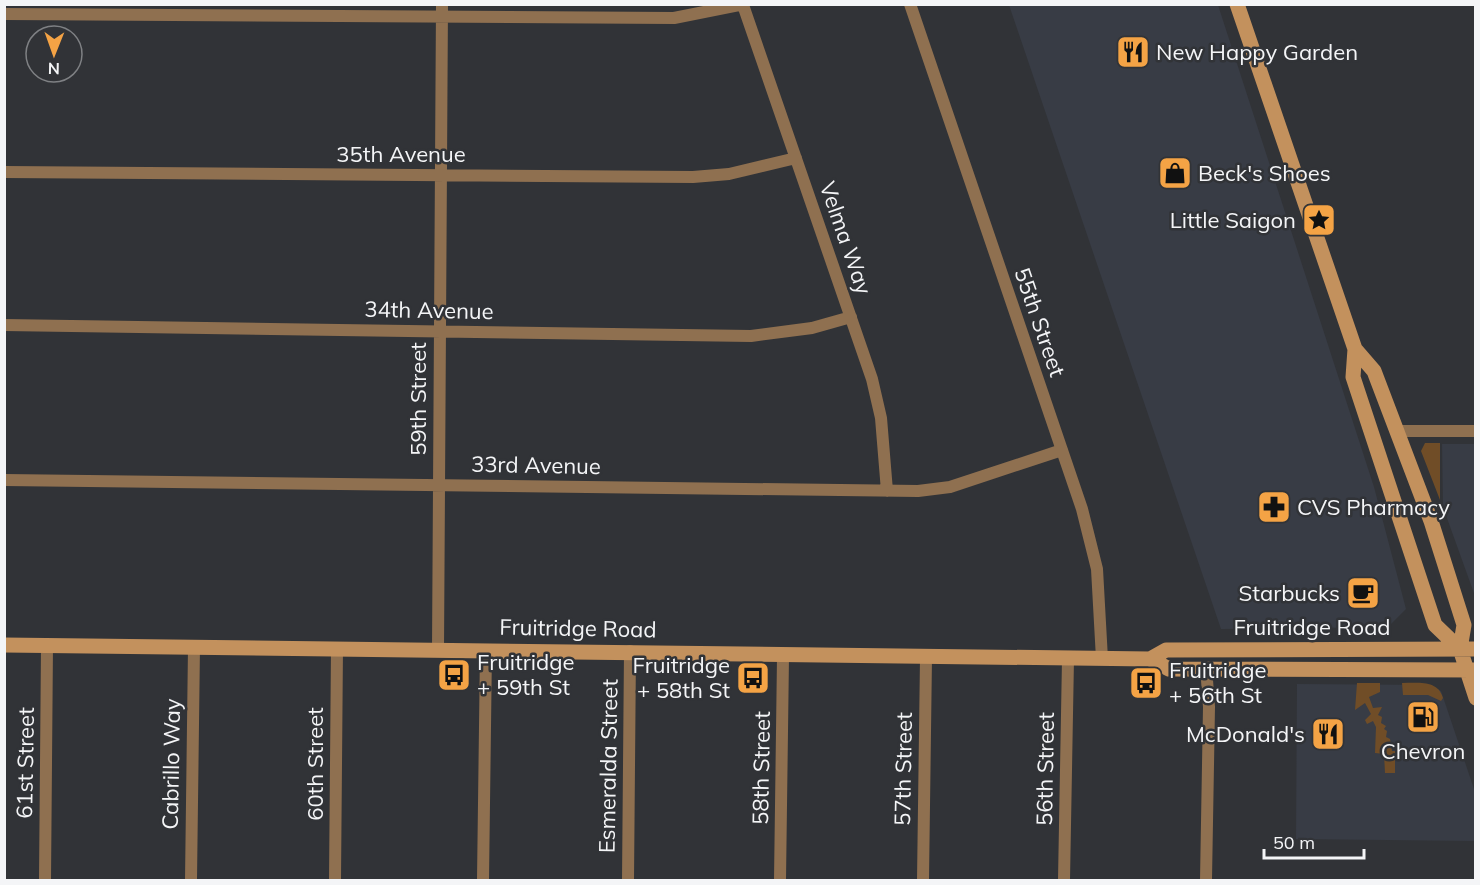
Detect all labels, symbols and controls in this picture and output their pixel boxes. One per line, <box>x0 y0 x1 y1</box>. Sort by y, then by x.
north arrow <box>24 24 84 84</box>
restaurant icon: New Happy Garden <box>1115 34 1151 70</box>
place label: New Happy Garden <box>1156 38 1358 66</box>
text: N <box>48 59 60 79</box>
street label: 35th Avenue <box>336 140 466 168</box>
shop icon: Beck's Shoes <box>1157 155 1193 191</box>
place label: Beck's Shoes <box>1198 159 1331 187</box>
street label: Velma Way <box>814 178 878 298</box>
place icon: Little Saigon <box>1301 202 1337 238</box>
place label: Little Saigon <box>1170 206 1296 234</box>
street label: 55th Street <box>1008 264 1072 381</box>
street label: 34th Avenue <box>364 295 494 325</box>
street label: 59th Street <box>404 342 432 456</box>
street label: 33rd Avenue <box>471 450 601 480</box>
pharmacy icon: CVS Pharmacy <box>1256 489 1292 525</box>
place label: CVS Pharmacy <box>1297 493 1450 521</box>
cafe icon: Starbucks <box>1345 575 1381 611</box>
place label: Starbucks <box>1239 579 1340 607</box>
street label: Fruitridge Road <box>499 613 657 643</box>
street label: Fruitridge Road <box>1233 613 1391 641</box>
place label: Fruitridge + 59th St <box>477 648 574 701</box>
place label: Fruitridge + 58th St <box>633 651 730 704</box>
place label: Fruitridge + 56th St <box>1169 656 1266 709</box>
bus stop icon: Fruitridge + 59th St <box>436 657 472 693</box>
bus stop icon: Fruitridge + 58th St <box>735 660 771 696</box>
bus stop icon: Fruitridge + 56th St <box>1128 665 1164 701</box>
street label: Esmeralda Street <box>592 678 624 853</box>
street label: Cabrillo Way <box>156 698 186 830</box>
fuel station icon: Chevron <box>1405 699 1441 735</box>
street label: 61st Street <box>10 707 40 819</box>
street label: 60th Street <box>301 707 329 821</box>
street label: 58th Street <box>746 711 776 825</box>
street label: 57th Street <box>888 712 918 826</box>
street label: 56th Street <box>1030 712 1060 826</box>
restaurant icon: McDonald's <box>1310 716 1346 752</box>
place label: McDonald's <box>1186 720 1305 748</box>
place label: Chevron <box>1381 737 1465 765</box>
scale bar <box>1264 822 1364 860</box>
text: 50 m <box>1273 831 1315 854</box>

